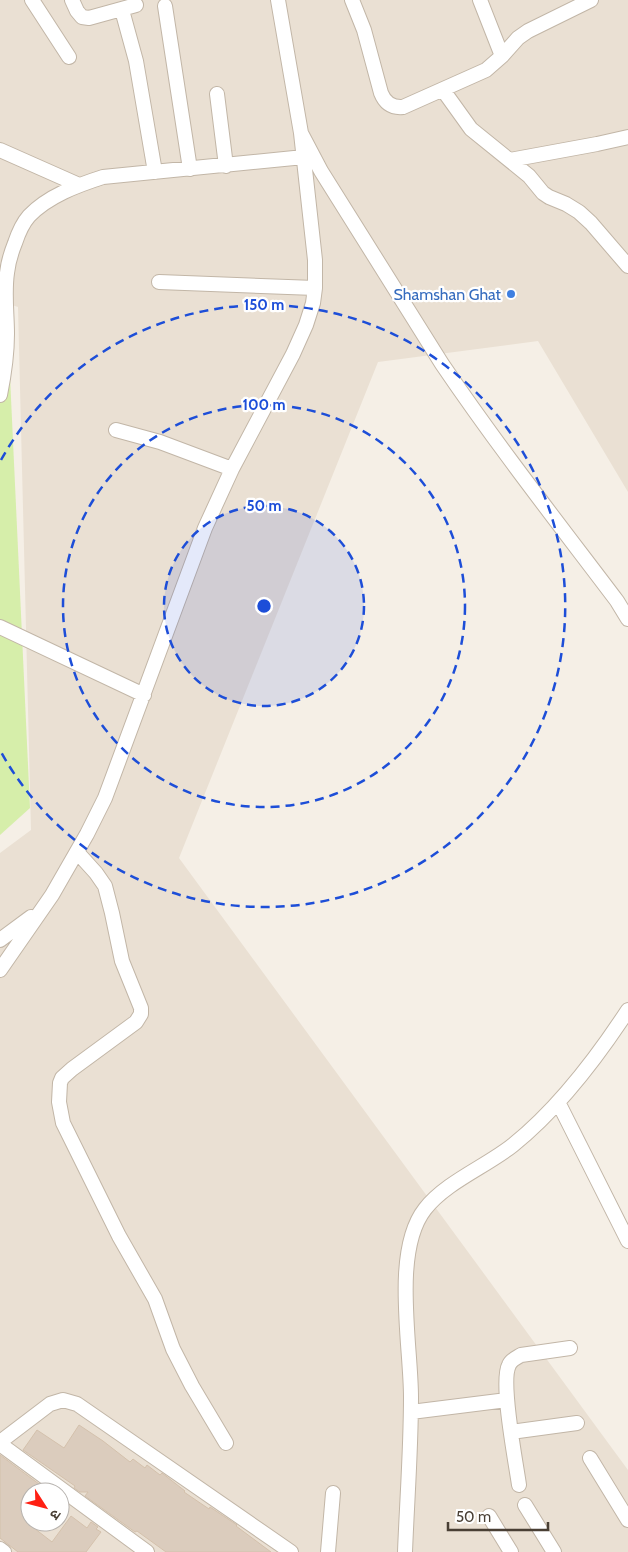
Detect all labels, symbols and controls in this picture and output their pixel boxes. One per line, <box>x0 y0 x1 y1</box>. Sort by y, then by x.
place label: Shamshan Ghat <box>394 285 502 304</box>
marker: Shamshan Ghat <box>505 288 517 300</box>
text: 150 m <box>244 296 284 314</box>
text: 100 m <box>242 396 286 414</box>
text: 50 m <box>246 497 282 515</box>
centre of rings <box>255 597 273 615</box>
north arrow <box>20 1482 70 1532</box>
scale bar <box>448 1500 548 1532</box>
text: उ <box>45 1506 65 1524</box>
text: 50 m <box>456 1508 491 1526</box>

